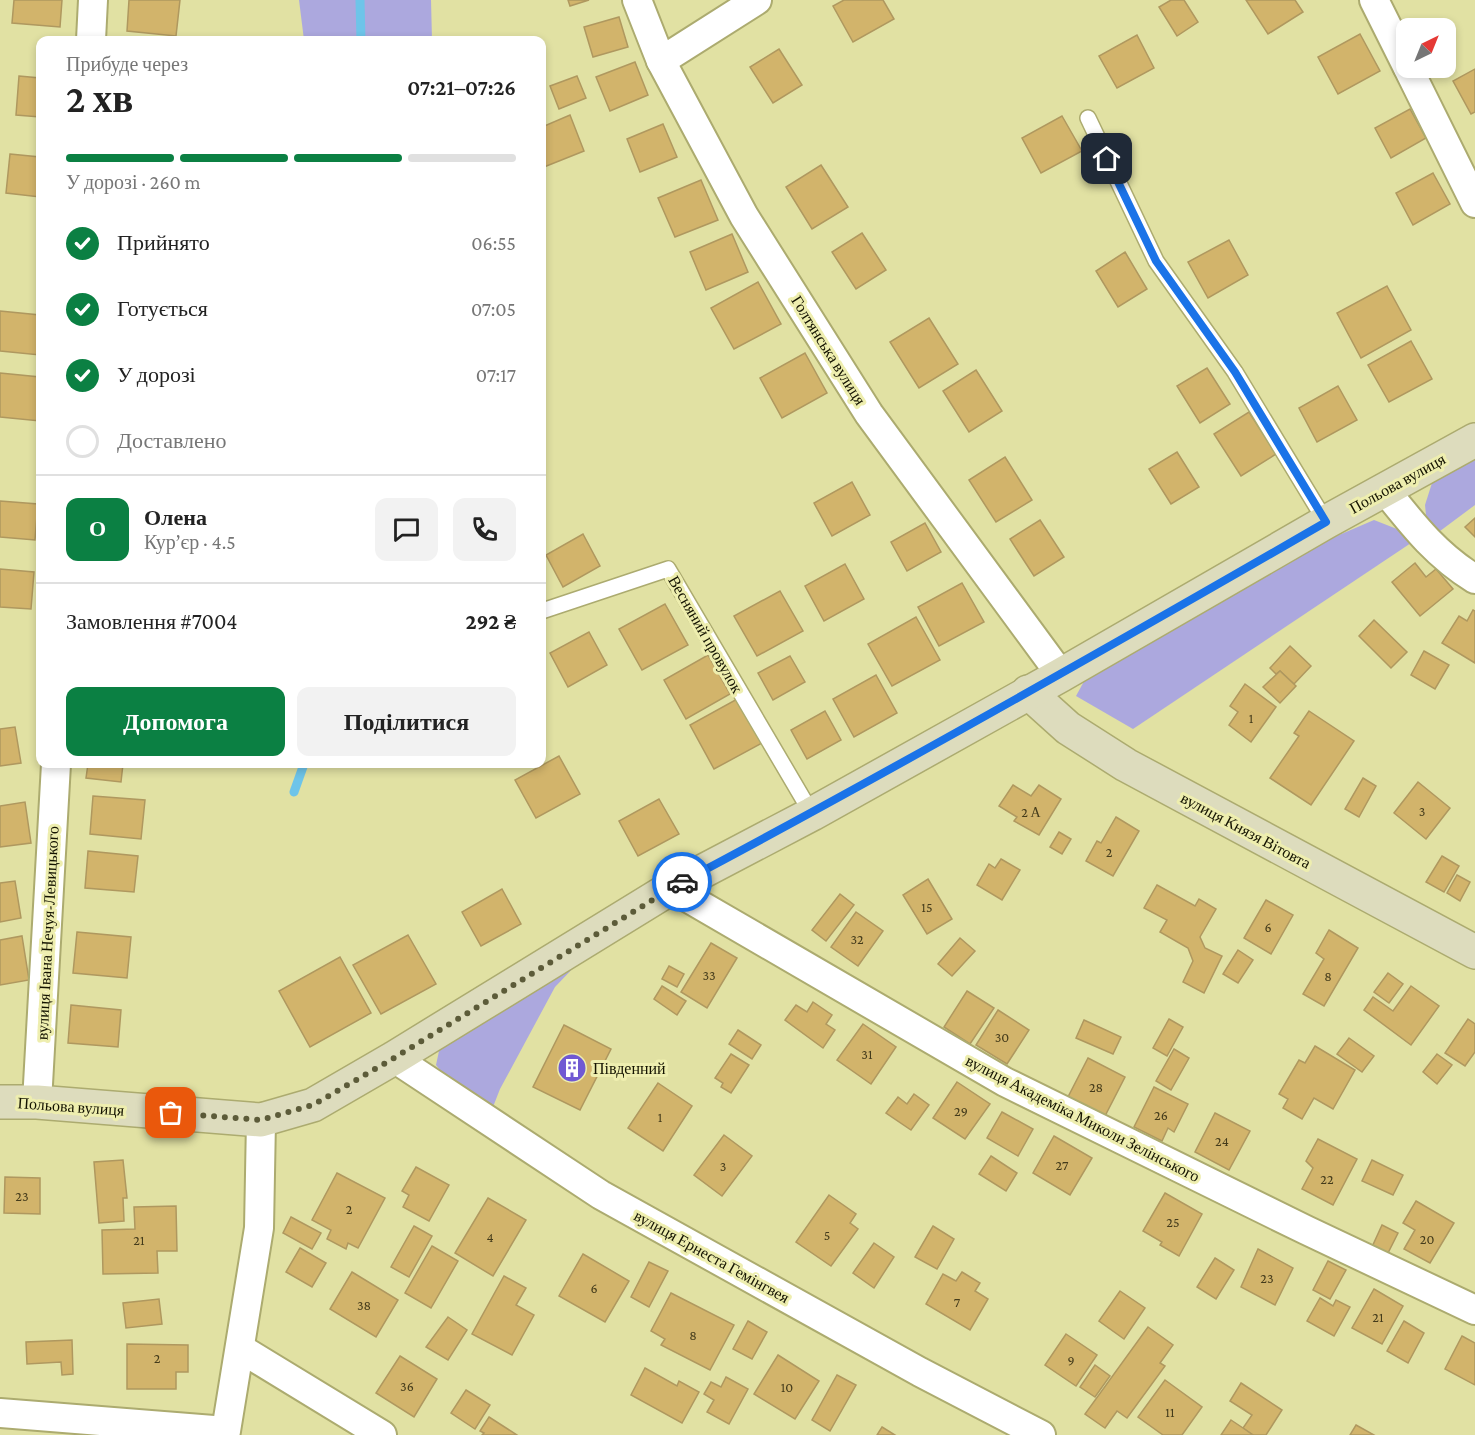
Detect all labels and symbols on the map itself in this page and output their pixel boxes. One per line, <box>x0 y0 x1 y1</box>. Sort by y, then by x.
north arrow <box>1396 18 1456 78</box>
pin <box>1081 133 1132 184</box>
street label: Голтянська вулиця <box>787 293 869 409</box>
street label: Польова вулиця <box>1346 450 1449 518</box>
street label: Весняний провулок <box>664 573 746 697</box>
house number: 1 <box>1249 710 1254 726</box>
street label: вулиця Князя Вітовта <box>1178 789 1314 873</box>
house number: 3 <box>1419 803 1425 819</box>
house number: 2 А <box>1021 804 1042 820</box>
street label: вулиця Івана Нечуя-Левицького <box>33 826 63 1041</box>
house number: 2 <box>1106 844 1113 860</box>
courier <box>652 852 712 912</box>
house number: 15 <box>921 899 933 915</box>
house number: 6 <box>1264 919 1272 935</box>
house number: 32 <box>850 931 864 947</box>
house number: 33 <box>702 967 716 983</box>
house number: 8 <box>1324 968 1332 984</box>
house number: 30 <box>995 1029 1009 1045</box>
house number: 31 <box>861 1046 873 1062</box>
building icon: Південний <box>556 1052 588 1084</box>
street label: вулиця Академіка Миколи Зелінського <box>963 1052 1203 1186</box>
place label: Південний <box>593 1060 666 1078</box>
house number: 28 <box>1089 1079 1103 1095</box>
pin <box>145 1087 196 1138</box>
street label: Польова вулиця <box>17 1094 125 1120</box>
house number: 29 <box>954 1103 968 1119</box>
house number: 26 <box>1154 1107 1168 1123</box>
house number: 1 <box>658 1109 663 1125</box>
house number: 24 <box>1215 1133 1229 1149</box>
house number: 27 <box>1056 1157 1069 1173</box>
house number: 3 <box>720 1158 726 1174</box>
house number: 22 <box>1320 1171 1334 1187</box>
house number: 23 <box>15 1188 29 1204</box>
house number: 2 <box>346 1201 353 1217</box>
street label: вулиця Ернеста Гемінгвея <box>631 1207 793 1307</box>
house number: 25 <box>1166 1214 1180 1230</box>
house number: 5 <box>824 1227 830 1243</box>
house number: 4 <box>486 1229 494 1245</box>
house number: 20 <box>1420 1231 1434 1247</box>
house number: 21 <box>133 1232 145 1248</box>
house number: 23 <box>1260 1270 1274 1286</box>
house number: 6 <box>590 1280 598 1296</box>
house number: 7 <box>954 1294 961 1310</box>
house number: 38 <box>357 1297 371 1313</box>
house number: 21 <box>1372 1309 1384 1325</box>
house number: 8 <box>689 1327 697 1343</box>
house number: 2 <box>154 1350 161 1366</box>
house number: 9 <box>1067 1352 1075 1368</box>
house number: 36 <box>400 1378 414 1394</box>
house number: 10 <box>781 1379 793 1395</box>
house number: 11 <box>1165 1404 1175 1420</box>

